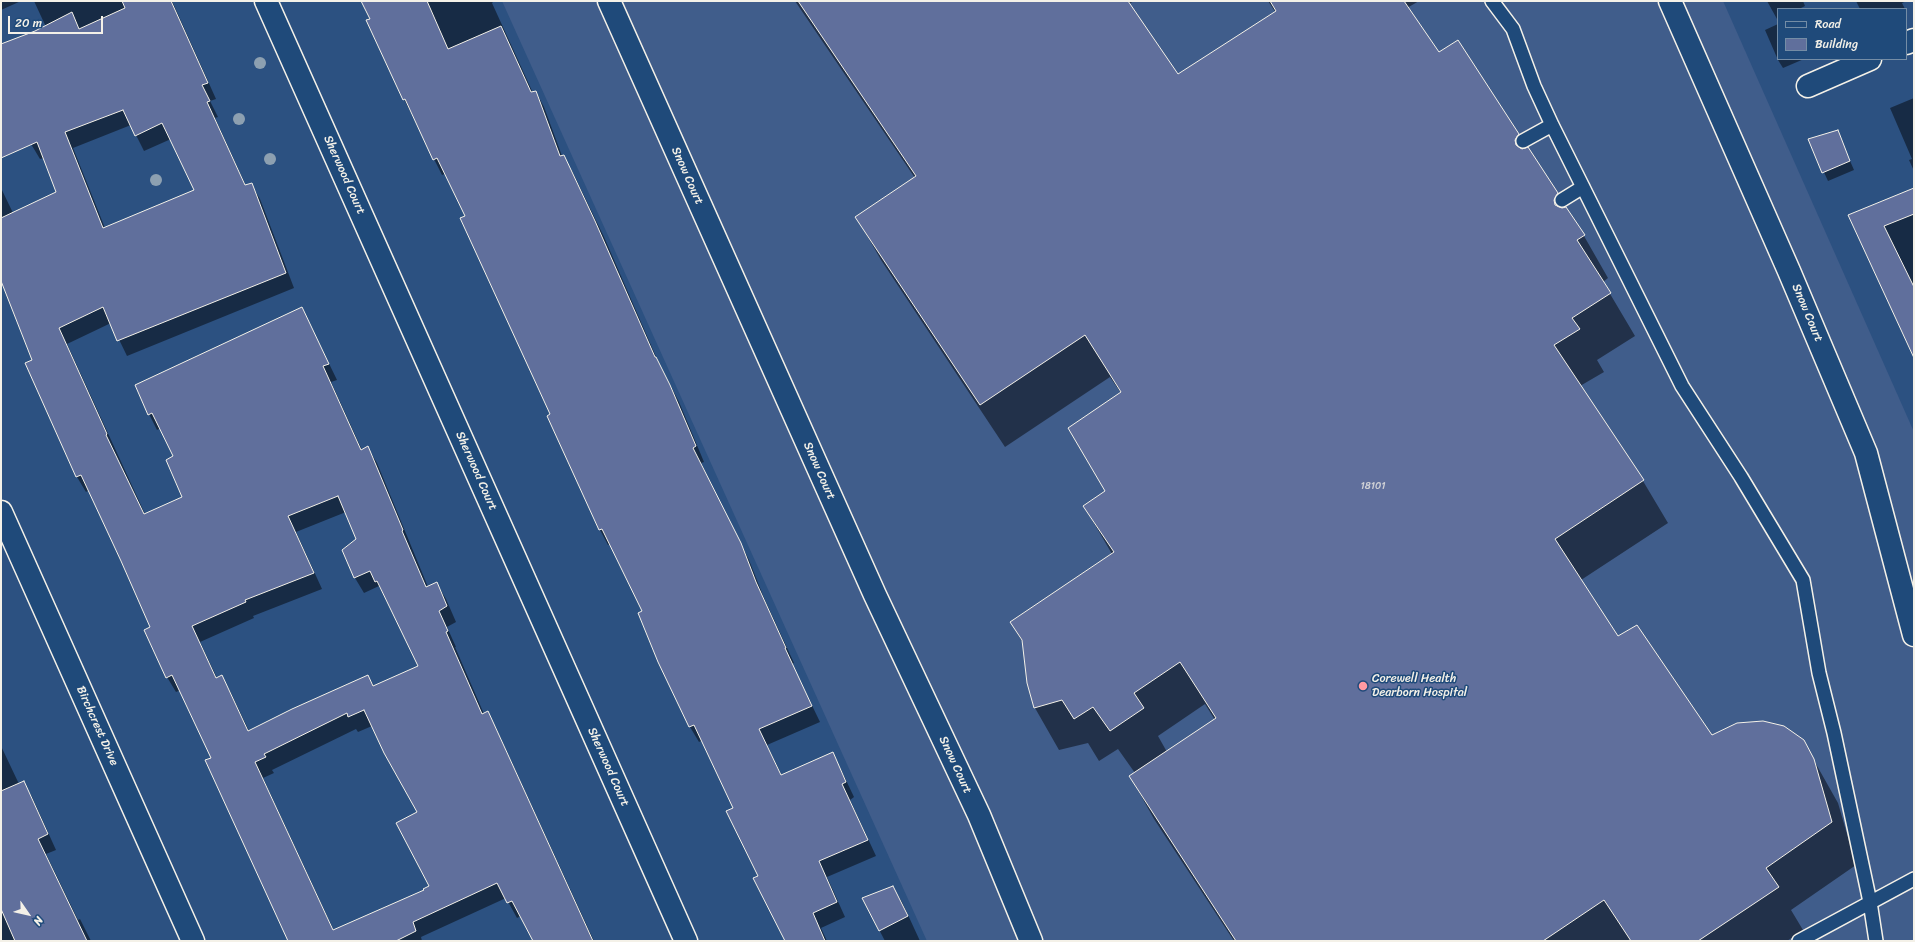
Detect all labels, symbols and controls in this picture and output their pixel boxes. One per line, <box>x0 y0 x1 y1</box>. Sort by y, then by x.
scale bar <box>10 8 105 34</box>
legend <box>1777 8 1907 60</box>
text: 20 m <box>15 12 42 34</box>
text: Road <box>1815 13 1841 35</box>
text: Building <box>1815 33 1858 55</box>
street label: Sherwood Court <box>320 133 368 217</box>
street label: Snow Court <box>668 145 706 207</box>
street label: Snow Court <box>1788 282 1826 344</box>
street label: Sherwood Court <box>452 429 500 513</box>
street label: Snow Court <box>800 440 838 502</box>
house number: 18101 <box>1360 480 1386 492</box>
place label: Corewell Health Dearborn Hospital <box>1372 672 1467 700</box>
marker: Corewell Health Dearborn Hospital <box>1357 680 1369 692</box>
street label: Birchcrest Drive <box>73 684 121 768</box>
street label: Sherwood Court <box>584 725 632 809</box>
street label: Snow Court <box>935 734 975 796</box>
north arrow <box>8 894 48 934</box>
text: N <box>28 913 48 929</box>

